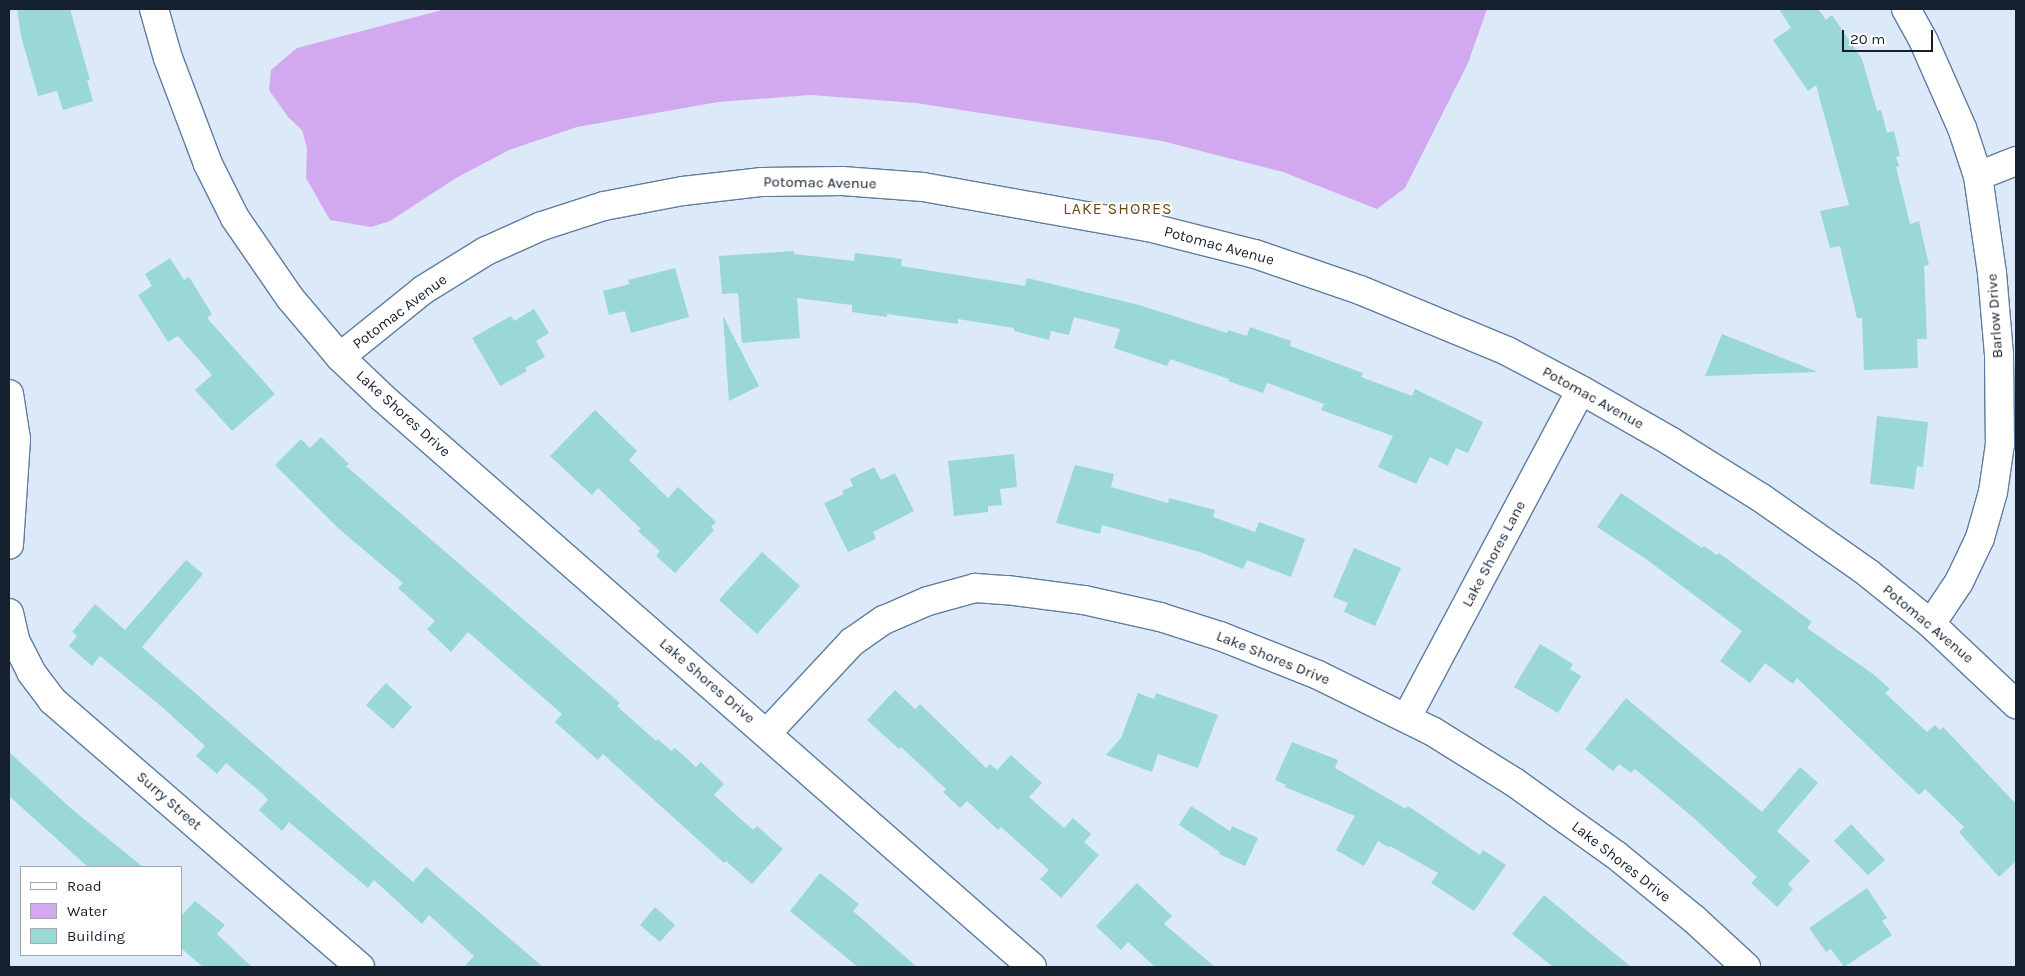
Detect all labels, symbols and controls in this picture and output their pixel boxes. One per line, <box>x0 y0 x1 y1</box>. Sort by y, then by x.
scale bar <box>1845 20 1936 52</box>
text: 20 m <box>1850 30 1885 48</box>
street label: Potomac Avenue <box>763 173 877 193</box>
district label: LAKE SHORES <box>1062 199 1174 219</box>
street label: Potomac Avenue <box>1162 223 1276 269</box>
street label: Potomac Avenue <box>349 271 451 353</box>
street label: Barlow Drive <box>1983 273 2007 359</box>
street label: Potomac Avenue <box>1539 363 1647 433</box>
street label: Lake Shores Drive <box>352 367 454 461</box>
street label: Lake Shores Lane <box>1458 498 1530 610</box>
street label: Potomac Avenue <box>1879 581 1977 667</box>
street label: Lake Shores Drive <box>1214 627 1332 689</box>
street label: Lake Shores Drive <box>655 635 759 727</box>
street label: Surry Street <box>133 768 205 834</box>
street label: Lake Shores Drive <box>1568 818 1674 906</box>
legend <box>20 866 182 956</box>
text: Road <box>67 877 102 895</box>
text: Water <box>67 902 107 920</box>
text: Building <box>67 927 125 945</box>

